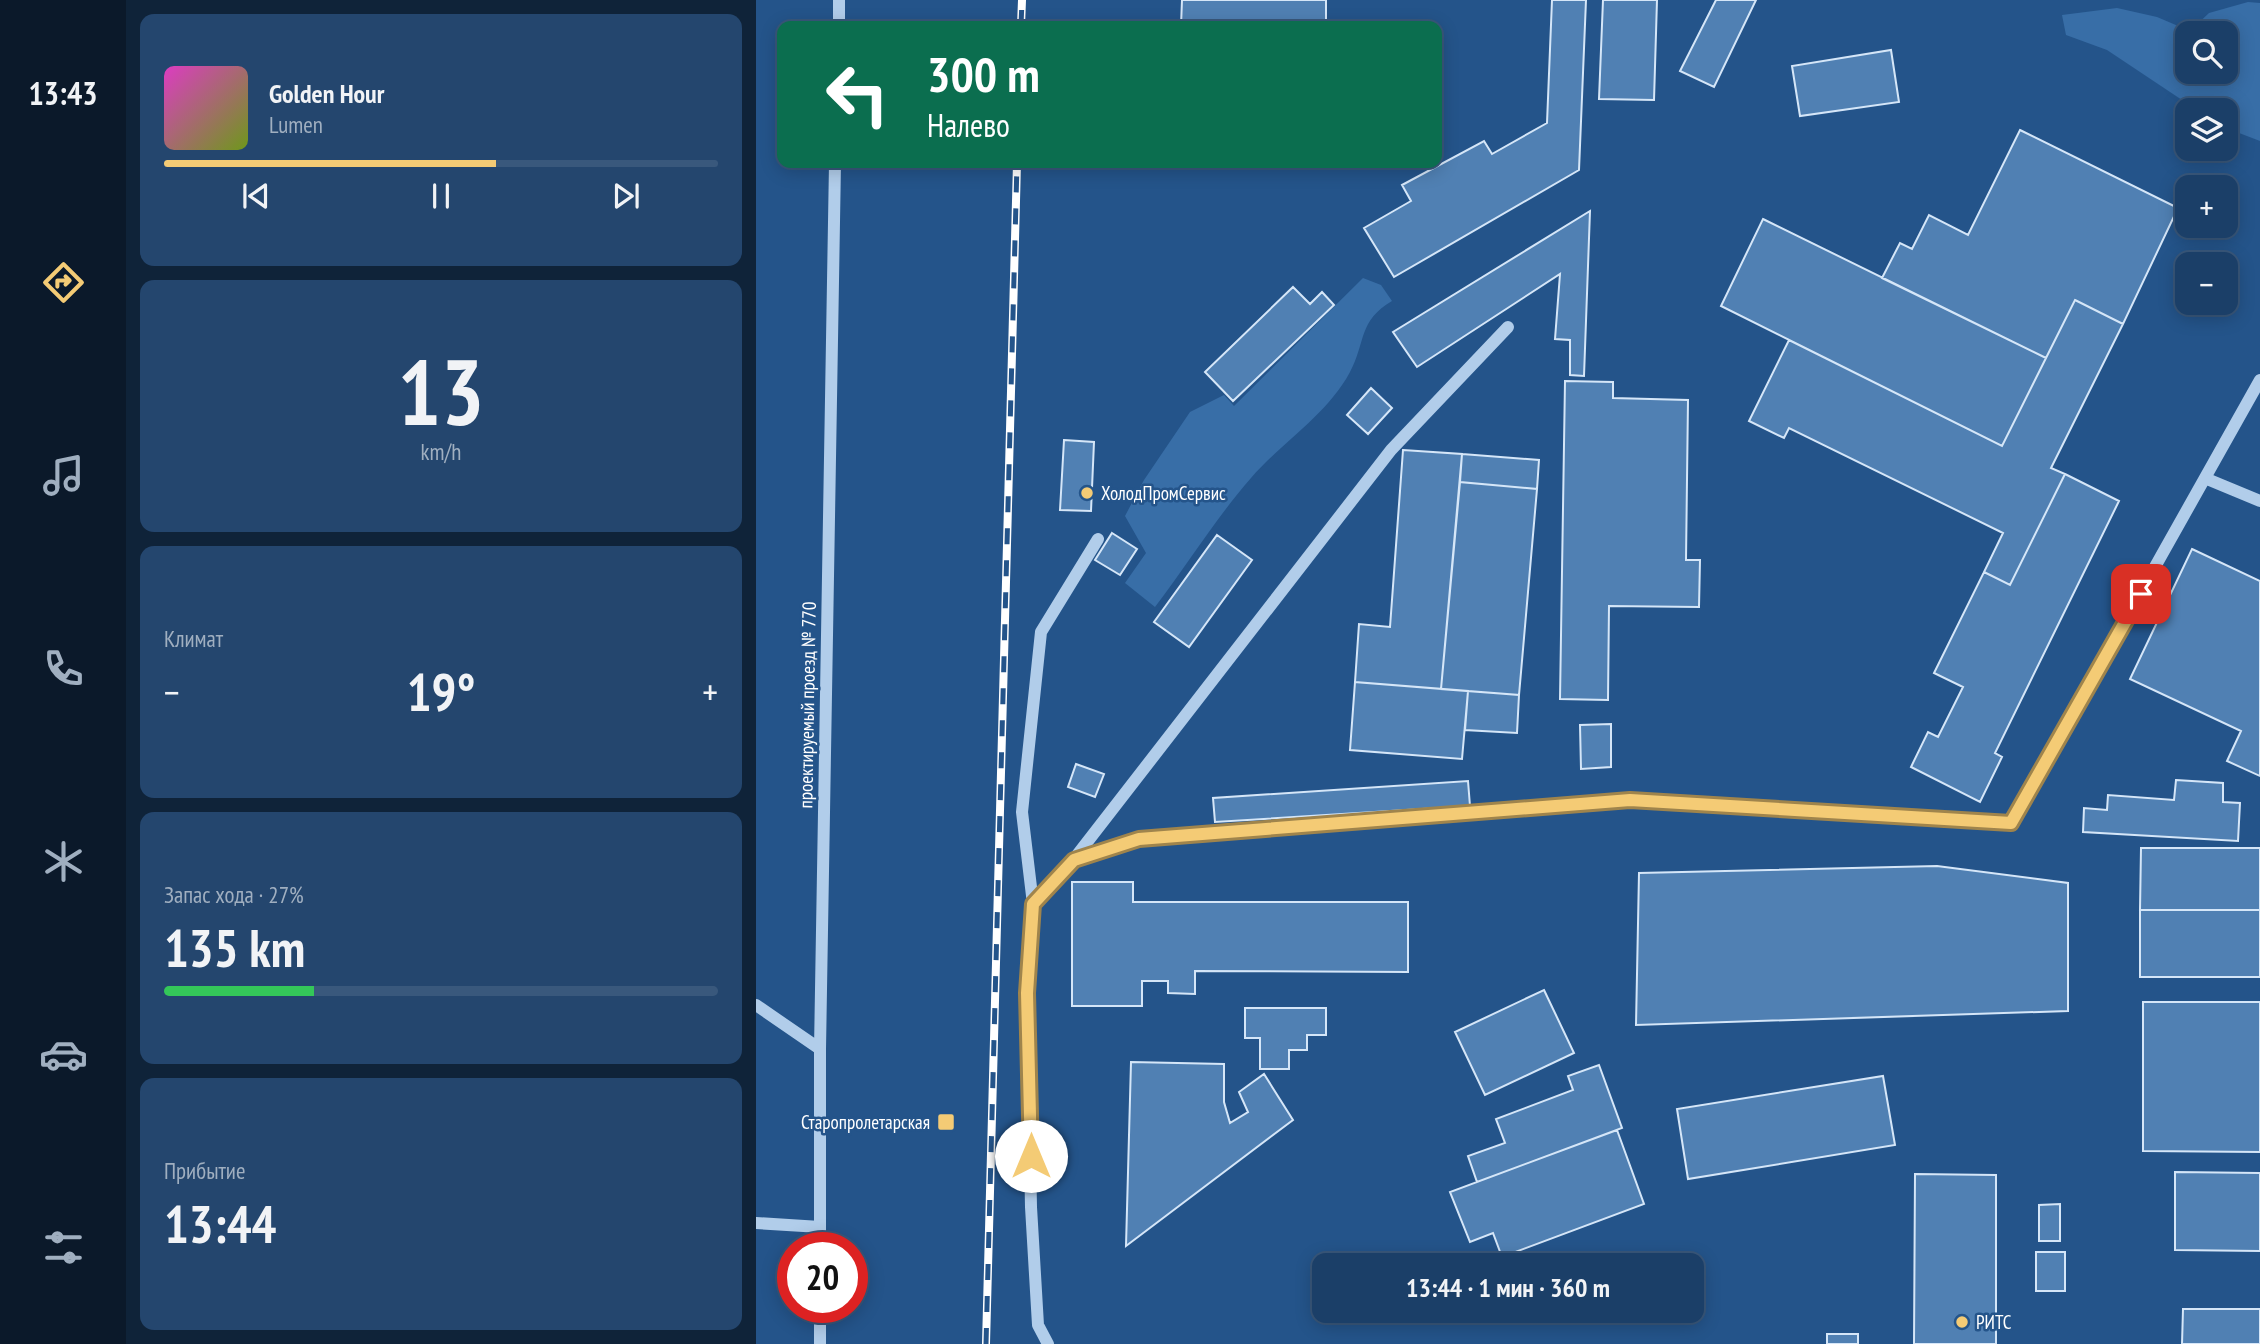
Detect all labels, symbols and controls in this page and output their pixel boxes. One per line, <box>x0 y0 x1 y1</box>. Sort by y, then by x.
map controls <box>2175 21 2238 315</box>
button: search <box>2175 21 2238 84</box>
text: 300 m <box>927 42 1040 106</box>
icon: left <box>812 49 903 140</box>
text: 13:43 <box>28 72 98 114</box>
text: Golden Hour <box>269 77 384 110</box>
button: layers <box>2175 98 2238 161</box>
text: Налево <box>927 104 1010 146</box>
text: Lumen <box>269 110 323 139</box>
button: + <box>2175 175 2238 238</box>
icon: previous <box>237 177 275 215</box>
icon: pause <box>422 177 460 215</box>
icon: next <box>607 177 645 215</box>
button: − <box>2175 252 2238 315</box>
icon: directions <box>39 258 88 307</box>
text: 13 <box>398 332 485 450</box>
text: km/h <box>421 437 461 466</box>
icon: music <box>39 451 88 500</box>
place label: ХолодПромСервис <box>1101 481 1226 505</box>
marker: ХолодПромСервис <box>1079 485 1095 501</box>
pin <box>2111 564 2171 624</box>
icon: arrive <box>2122 575 2160 613</box>
street label: проектируемый проезд № 770 <box>793 601 821 809</box>
text: Климат <box>164 624 223 653</box>
icon: phone <box>39 644 88 693</box>
text: 19° <box>407 658 475 725</box>
text: − <box>164 667 180 716</box>
text: + <box>702 667 718 716</box>
icon: climate <box>39 837 88 886</box>
text: Запас хода · 27% <box>164 880 304 909</box>
text: 135 km <box>164 914 305 981</box>
icon: car <box>39 1030 88 1079</box>
place label: Старопролетарская <box>801 1110 930 1134</box>
marker: Старопролетарская <box>936 1112 956 1132</box>
position arrow <box>994 1119 1068 1193</box>
text: Прибытие <box>164 1156 245 1185</box>
text: 13:44 <box>164 1190 276 1257</box>
icon: filters <box>39 1223 88 1272</box>
speed limit sign: 20 <box>777 1232 868 1323</box>
text: 13:44 · 1 мин · 360 m <box>1406 1271 1610 1304</box>
place label: РИТС <box>1976 1310 2012 1334</box>
marker: РИТС <box>1954 1314 1970 1330</box>

